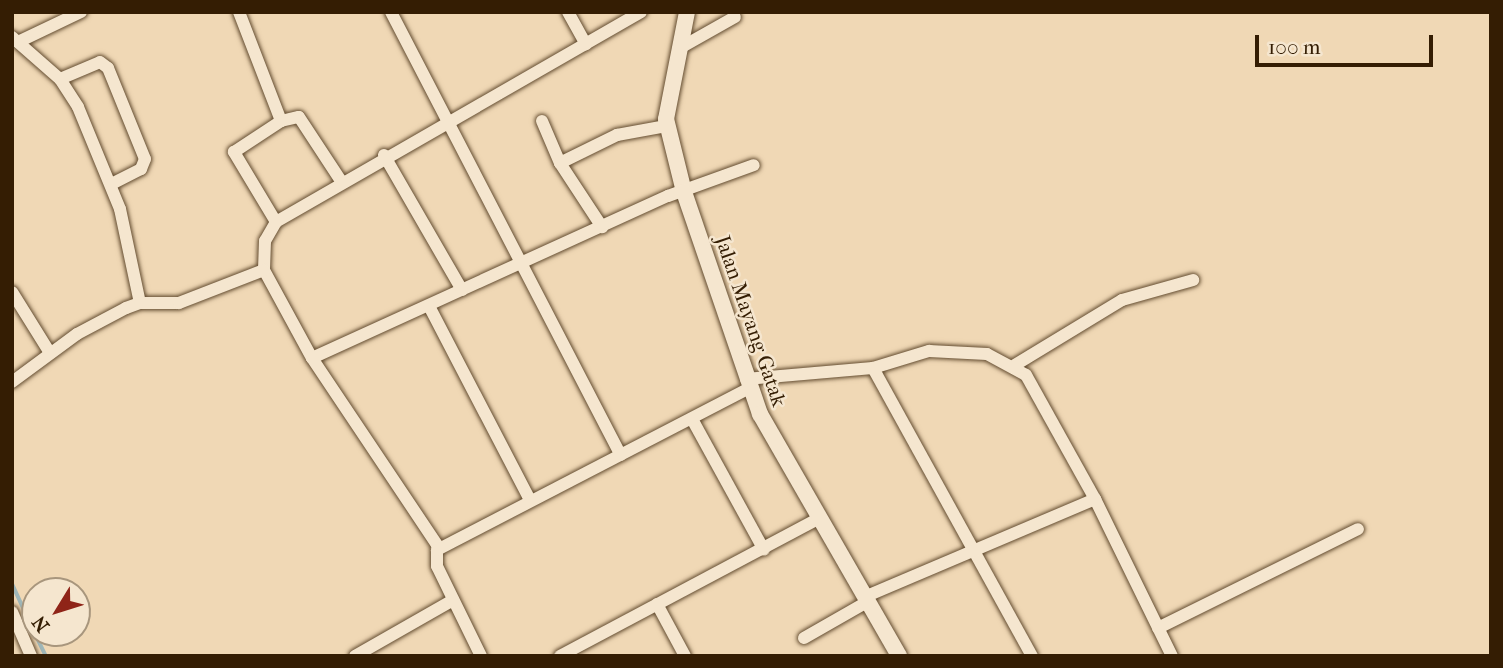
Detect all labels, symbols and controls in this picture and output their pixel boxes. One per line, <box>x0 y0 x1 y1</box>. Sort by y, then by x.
scale bar <box>1258 21 1436 65</box>
text: 100 m <box>1268 35 1321 59</box>
street label: Jalan Mayang Gatak <box>710 232 792 410</box>
north arrow <box>21 577 91 647</box>
text: N <box>28 611 54 636</box>

